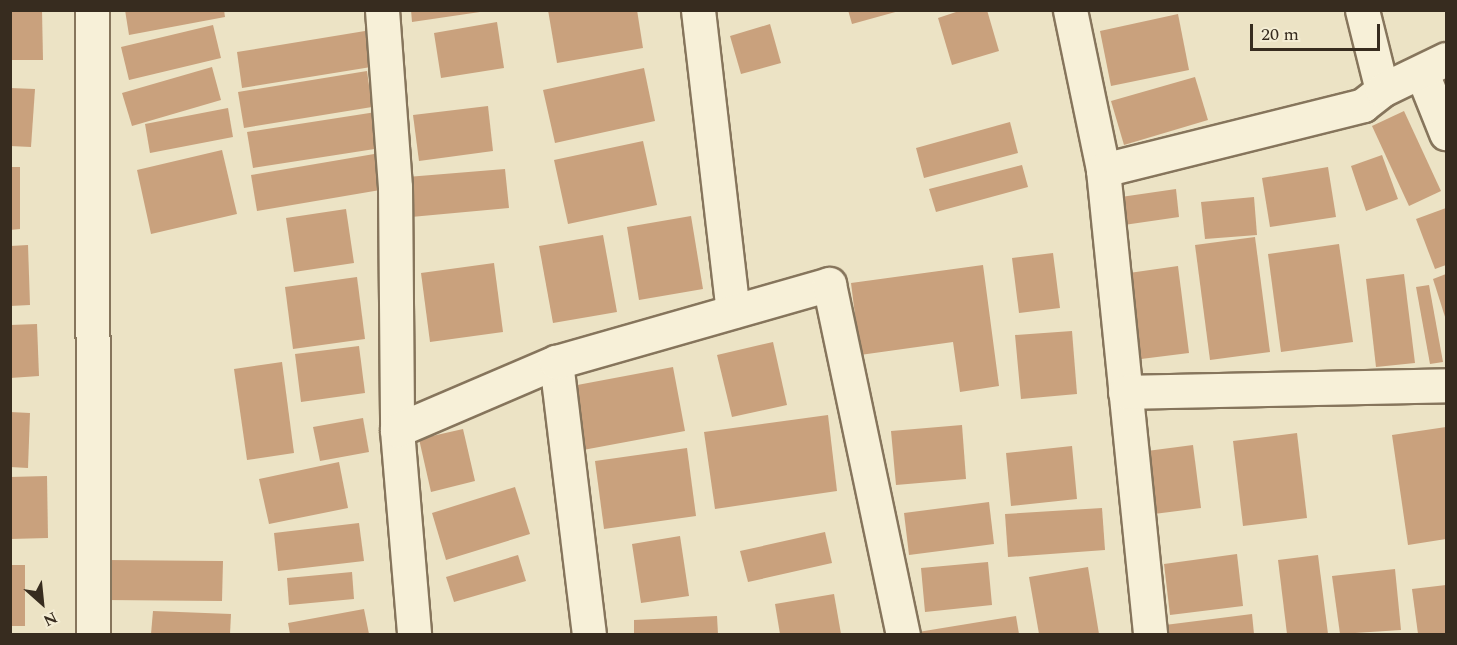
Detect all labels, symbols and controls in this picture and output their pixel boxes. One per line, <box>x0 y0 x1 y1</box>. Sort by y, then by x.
scale bar <box>1253 12 1384 50</box>
text: 20 m <box>1261 21 1299 48</box>
north arrow <box>12 573 72 633</box>
text: N <box>39 605 61 633</box>

